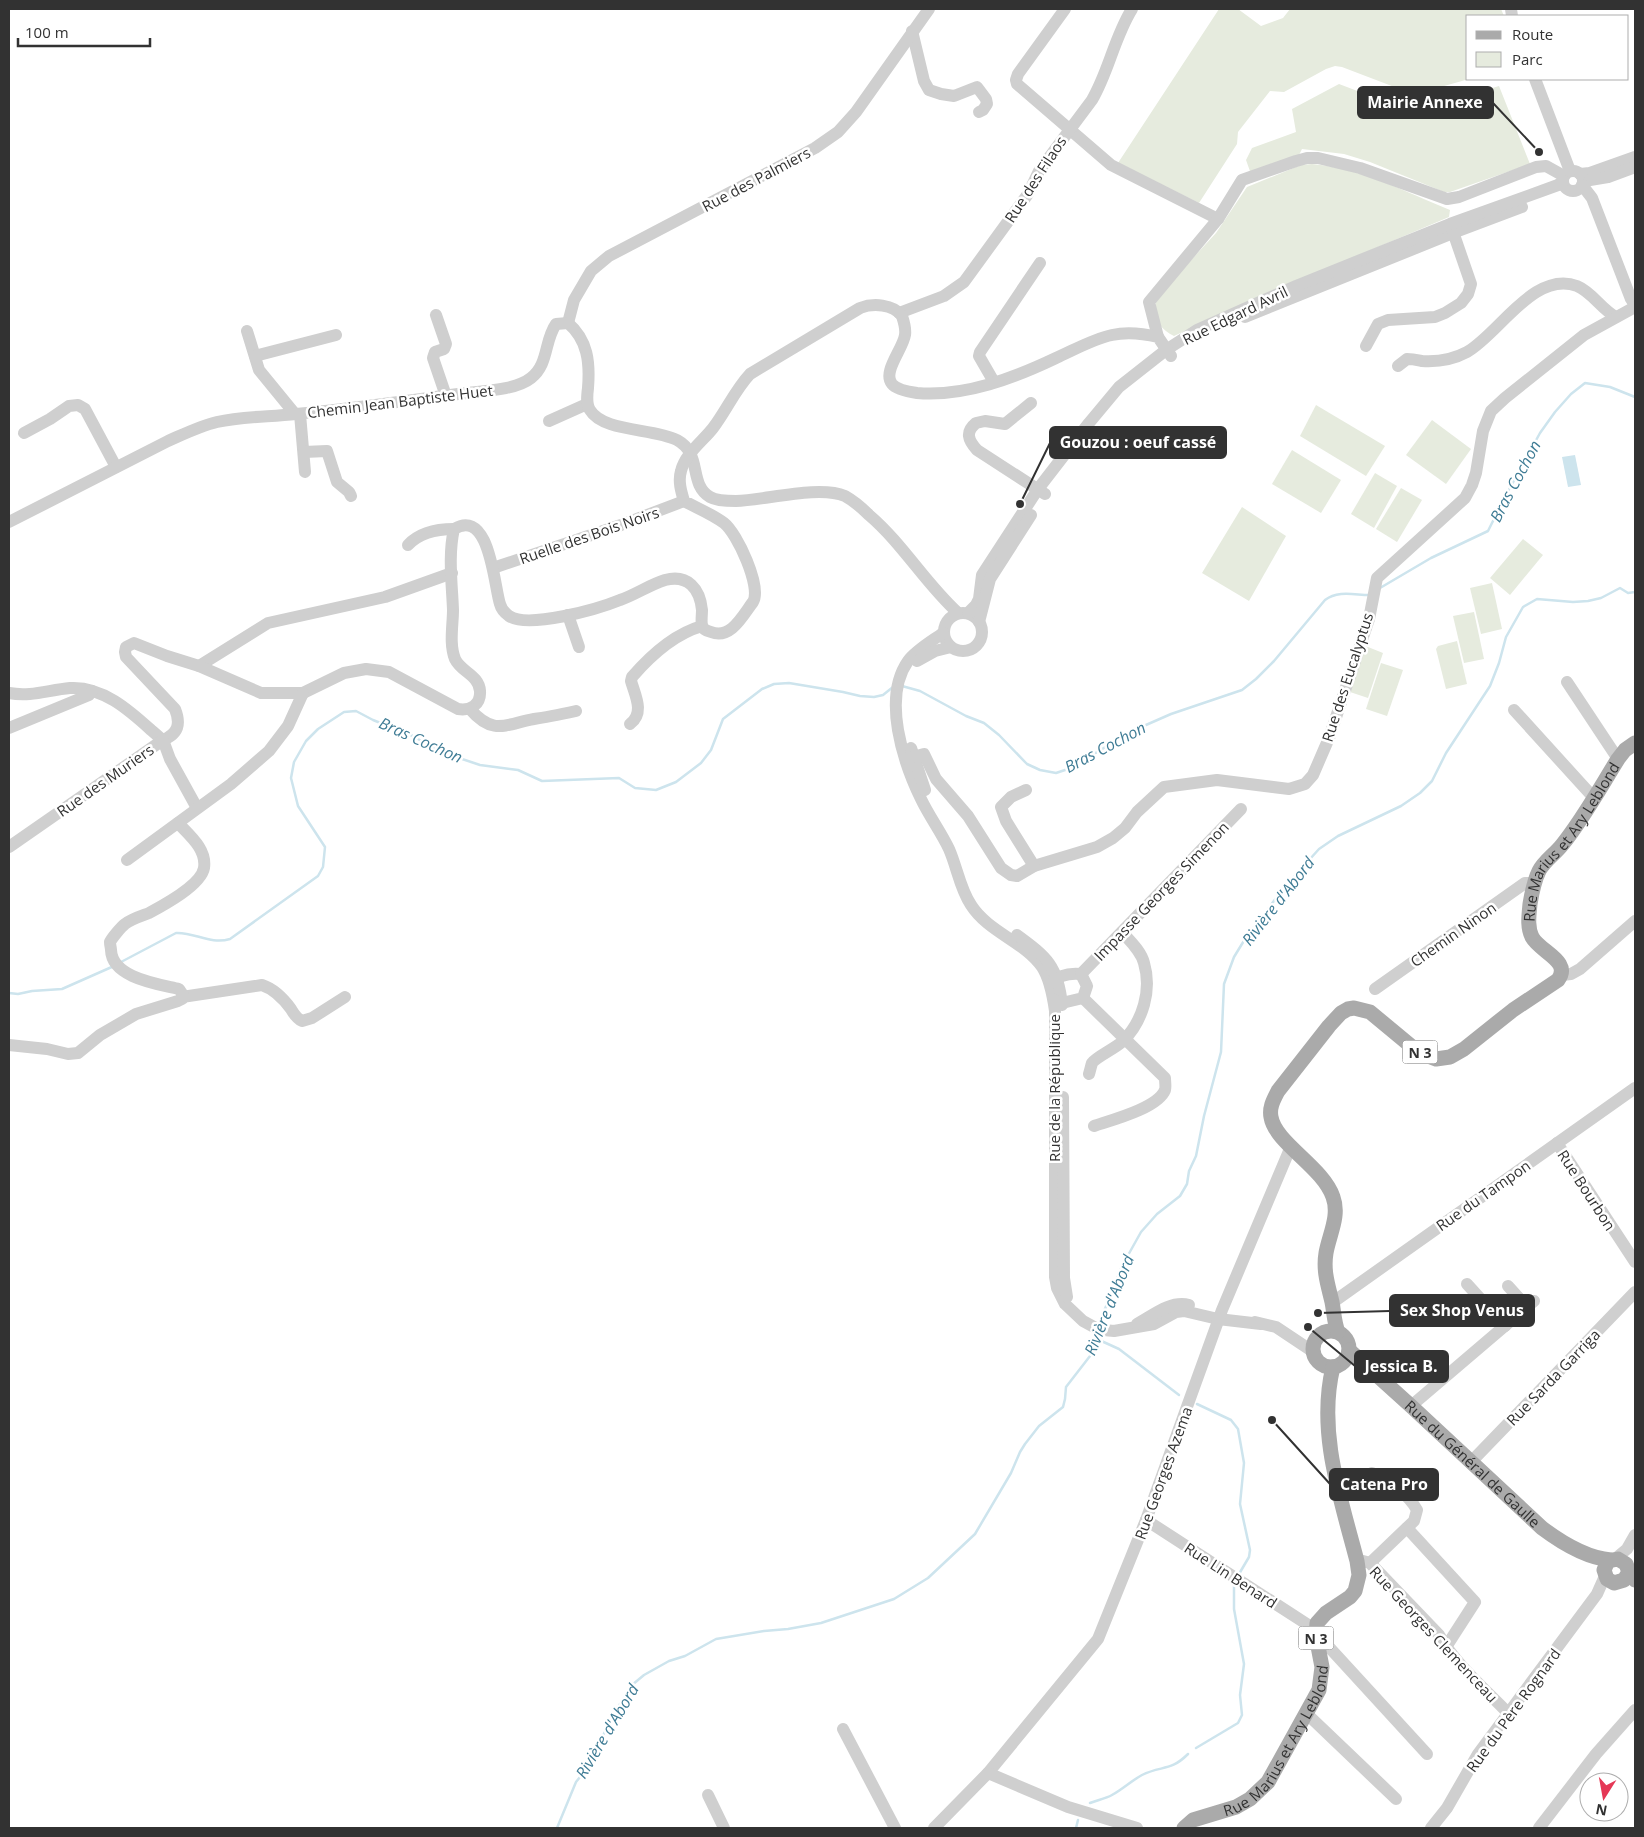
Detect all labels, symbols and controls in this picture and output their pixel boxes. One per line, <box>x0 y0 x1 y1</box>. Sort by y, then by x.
scale bar <box>18 15 150 47</box>
legend <box>1466 15 1629 80</box>
text: 100 m <box>25 22 69 42</box>
text: Route <box>1512 24 1553 44</box>
text: Parc <box>1512 49 1543 69</box>
callout: Mairie Annexe <box>1358 87 1493 118</box>
text: Mairie Annexe <box>1367 91 1483 113</box>
street label: Rue des Filaos <box>1000 132 1070 226</box>
street label: Rue des Palmiers <box>698 142 814 216</box>
street label: Rue Edgard Avril <box>1179 281 1291 349</box>
street label: Chemin Jean Baptiste Huet <box>306 380 494 422</box>
callout: Gouzou : oeuf cassé <box>1050 427 1226 458</box>
text: Gouzou : oeuf cassé <box>1060 431 1216 453</box>
water label: Bras Cochon <box>1484 436 1546 526</box>
street label: Ruelle des Bois Noirs <box>517 502 661 568</box>
street label: Rue des Eucalyptus <box>1317 610 1377 744</box>
water label: Bras Cochon <box>376 712 466 768</box>
water label: Bras Cochon <box>1060 716 1150 778</box>
street label: Rue des Muriers <box>53 739 157 821</box>
street label: Rue Marius et Ary Leblond <box>1519 758 1624 922</box>
street label: Impasse Georges Simenon <box>1089 817 1233 965</box>
water label: Rivière d'Abord <box>1237 852 1320 950</box>
street label: Chemin Ninon <box>1406 897 1500 971</box>
street label: Rue de la République <box>1044 1014 1064 1162</box>
road number: N 3 <box>1402 1040 1438 1064</box>
street label: Rue Bourbon <box>1553 1146 1621 1234</box>
street label: Rue du Tampon <box>1432 1155 1534 1235</box>
water label: Rivière d'Abord <box>1079 1251 1139 1358</box>
callout: Sex Shop Venus <box>1390 1295 1534 1326</box>
text: Sex Shop Venus <box>1400 1299 1524 1321</box>
street label: Rue Sarda Garriga <box>1502 1324 1604 1430</box>
callout: Jessica B. <box>1355 1351 1448 1382</box>
text: Jessica B. <box>1363 1355 1437 1377</box>
street label: Rue du Général de Gaulle <box>1401 1395 1545 1532</box>
street label: Rue Georges Azema <box>1130 1404 1196 1542</box>
callout: Catena Pro <box>1330 1469 1438 1500</box>
text: Catena Pro <box>1340 1473 1428 1495</box>
street label: Rue Lin Benard <box>1181 1538 1281 1612</box>
street label: Rue Georges Clemenceau <box>1366 1562 1502 1706</box>
road number: N 3 <box>1298 1626 1334 1650</box>
street label: Rue du Père Rognard <box>1461 1644 1565 1776</box>
street label: Rue Marius et Ary Leblond <box>1221 1664 1332 1820</box>
water label: Rivière d'Abord <box>570 1679 644 1782</box>
north arrow <box>1579 1772 1629 1822</box>
text: N <box>1594 1800 1609 1821</box>

